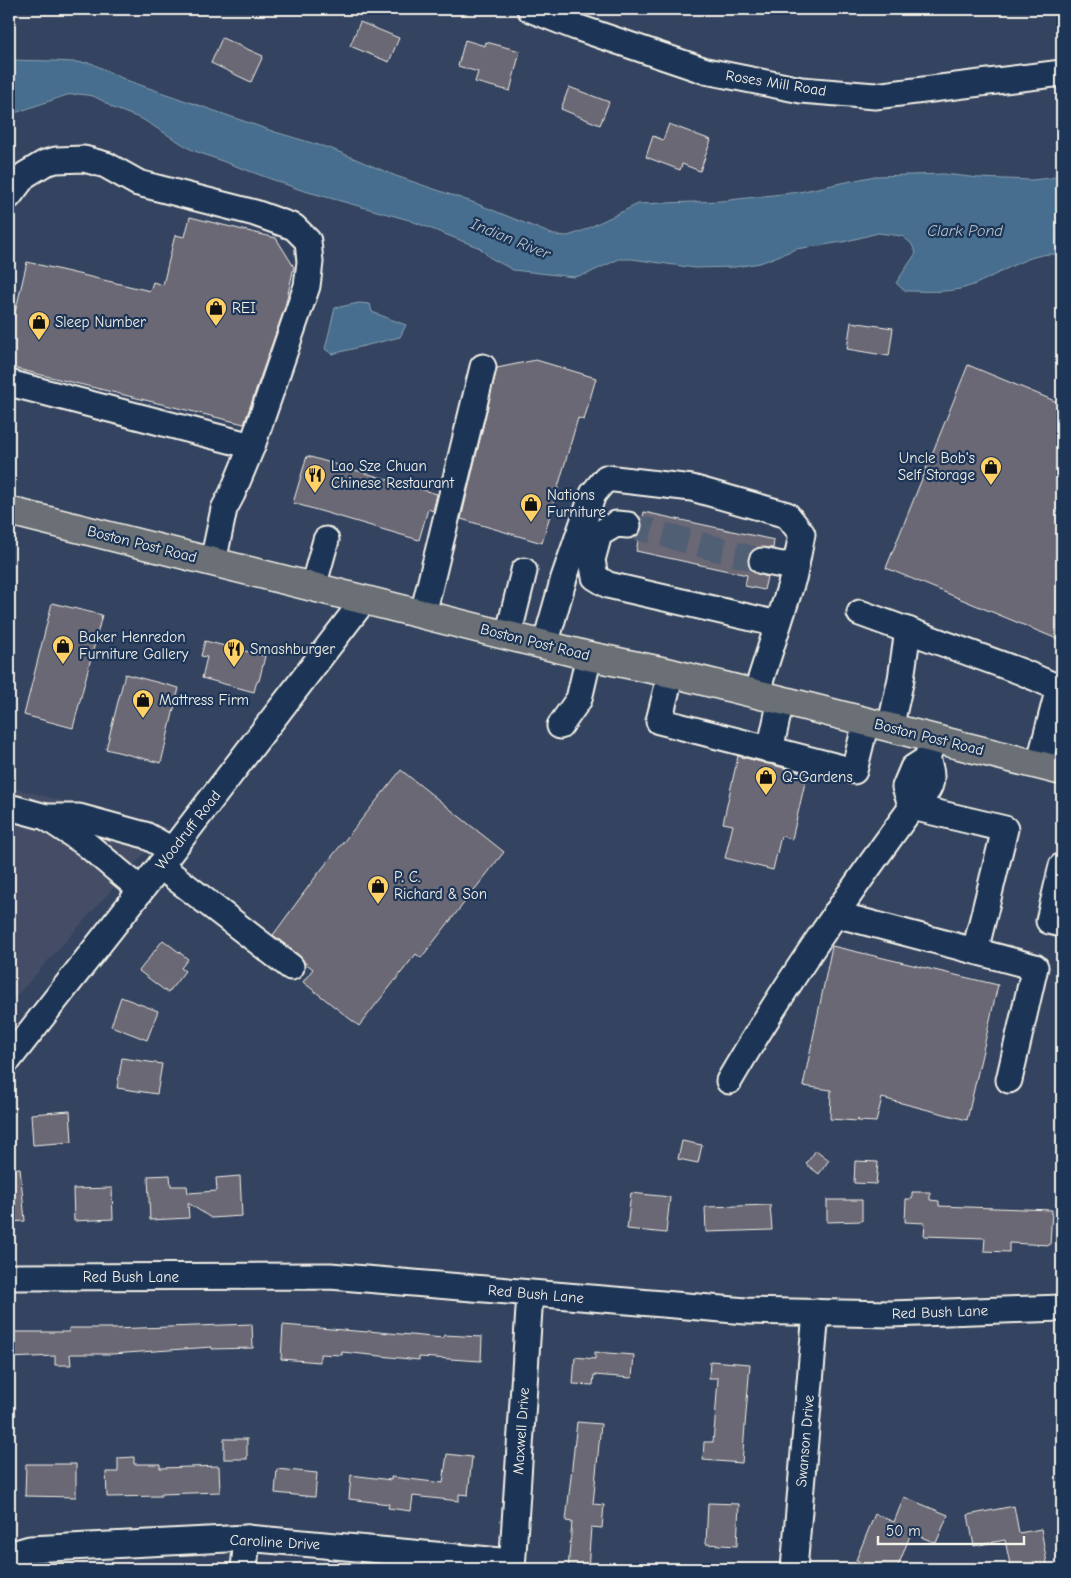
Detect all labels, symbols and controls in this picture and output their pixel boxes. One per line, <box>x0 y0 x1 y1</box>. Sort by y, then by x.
street label: Roses Mill Road <box>724 66 828 100</box>
water label: Indian River <box>467 214 554 263</box>
water label: Clark Pond <box>927 222 1003 240</box>
shop icon: REI <box>204 296 228 327</box>
place label: REI <box>232 299 256 317</box>
shop icon: Sleep Number <box>27 310 51 341</box>
place label: Sleep Number <box>55 313 146 331</box>
place label: Uncle Bob's Self Storage <box>898 449 975 484</box>
shop icon: Uncle Bob's Self Storage <box>979 455 1003 486</box>
place label: Lao Sze Chuan Chinese Restaurant <box>331 457 455 492</box>
restaurant icon: Lao Sze Chuan Chinese Restaurant <box>303 463 327 494</box>
place label: Nations Furniture <box>547 486 607 521</box>
shop icon: Nations Furniture <box>519 492 543 523</box>
street label: Boston Post Road <box>85 522 199 566</box>
street label: Boston Post Road <box>478 620 592 664</box>
place label: Baker Henredon Furniture Gallery <box>79 628 189 663</box>
shop icon: Baker Henredon Furniture Gallery <box>51 634 75 665</box>
restaurant icon: Smashburger <box>222 637 246 668</box>
place label: Smashburger <box>250 640 335 658</box>
shop icon: Mattress Firm <box>131 688 155 719</box>
place label: Mattress Firm <box>159 691 249 709</box>
street label: Boston Post Road <box>872 715 986 759</box>
shop icon: Q-Gardens <box>754 765 778 796</box>
place label: Q-Gardens <box>782 768 853 786</box>
street label: Woodruff Road <box>151 787 225 873</box>
place label: P. C. Richard & Son <box>394 868 487 903</box>
shop icon: P. C. Richard & Son <box>366 874 390 905</box>
street label: Red Bush Lane <box>83 1268 180 1286</box>
street label: Red Bush Lane <box>487 1281 585 1307</box>
street label: Red Bush Lane <box>892 1301 989 1323</box>
street label: Maxwell Drive <box>509 1386 533 1475</box>
street label: Swanson Drive <box>792 1394 818 1488</box>
scale bar <box>878 1513 1025 1545</box>
text: 50 m <box>886 1522 921 1540</box>
street label: Caroline Drive <box>229 1531 321 1553</box>

